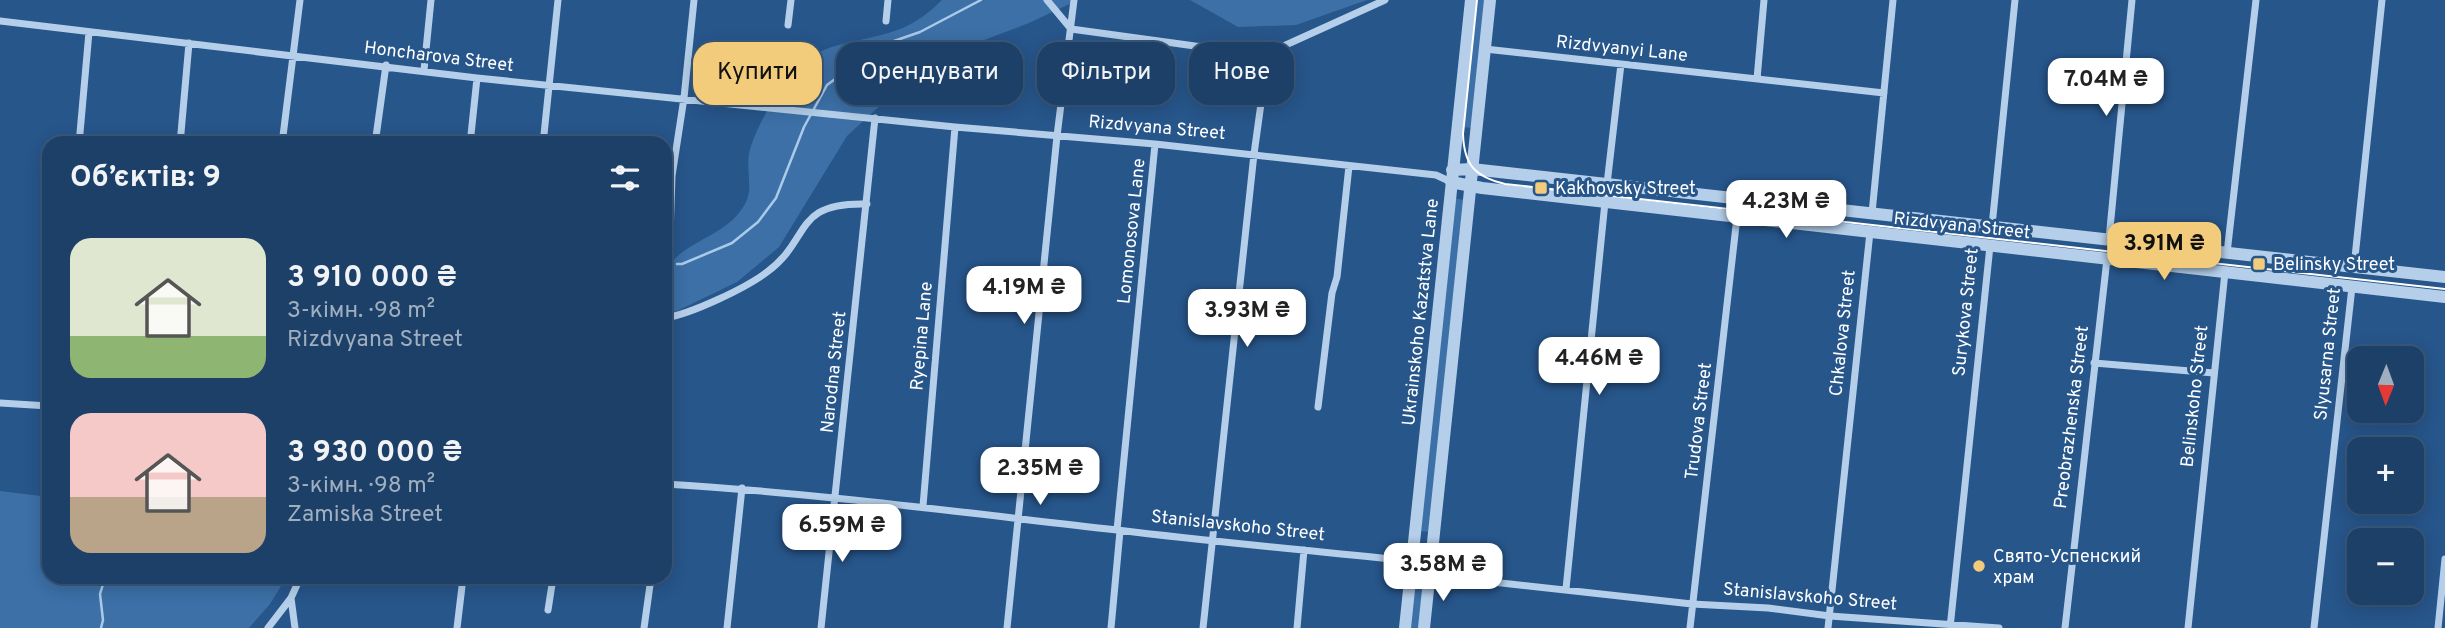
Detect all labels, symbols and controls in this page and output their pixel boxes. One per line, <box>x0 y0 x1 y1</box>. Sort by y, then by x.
street label: Rizdvyanyi Lane <box>1555 31 1689 68</box>
street label: Honcharova Street <box>363 37 515 78</box>
chip: Купити <box>693 42 822 105</box>
chip: Орендувати <box>836 42 1023 105</box>
chip: Фільтри <box>1037 42 1175 105</box>
chip: Нове <box>1189 42 1294 105</box>
pin: 7.04M ₴ <box>2041 58 2171 118</box>
text: 7.04M ₴ <box>2064 66 2148 95</box>
street label: Rizdvyana Street <box>1087 111 1226 146</box>
street label: Lomonosova Lane <box>1113 157 1152 305</box>
icon: filters <box>606 159 644 197</box>
text: Об’єктів: 9 <box>70 160 221 197</box>
place label: Kakhovsky Street <box>1555 178 1696 201</box>
marker: Kakhovsky Street <box>1533 180 1549 196</box>
pin: 4.23M ₴ <box>1721 180 1851 240</box>
text: 4.23M ₴ <box>1742 188 1830 217</box>
street label: Ukrainskoho Kazatstva Lane <box>1398 197 1445 427</box>
street label: Rizdvyana Street <box>1892 208 2031 245</box>
pin: 3.91M ₴ <box>2099 222 2229 282</box>
text: 3.91M ₴ <box>2123 230 2205 259</box>
street label: Surykova Street <box>1948 247 1985 377</box>
place label: Belinsky Street <box>2273 254 2395 277</box>
marker: Belinsky Street <box>2251 256 2267 272</box>
text: 3 910 000 ₴ <box>287 260 457 297</box>
icon: home <box>126 266 210 350</box>
pin: 4.19M ₴ <box>959 266 1089 326</box>
street label: Chkalova Street <box>1825 269 1862 398</box>
text: 4.19M ₴ <box>982 274 1066 303</box>
street label: Ryepina Lane <box>906 281 939 392</box>
street label: Slyusarna Street <box>2310 287 2347 422</box>
pin: 3.93M ₴ <box>1182 290 1312 349</box>
text: 3-кімн. · 98 m² <box>287 297 435 326</box>
text: 3.93M ₴ <box>1204 297 1290 326</box>
street label: Narodna Street <box>817 310 852 434</box>
street label: Preobrazhenska Street <box>2050 324 2095 510</box>
street label: Belinskoho Street <box>2177 324 2214 468</box>
text: Rizdvyana Street <box>287 326 463 355</box>
pin: 4.46M ₴ <box>1534 338 1664 397</box>
text: 4.46M ₴ <box>1555 345 1643 374</box>
north arrow <box>2347 346 2424 424</box>
map controls <box>2347 346 2424 605</box>
street label: Trudova Street <box>1681 361 1718 481</box>
text: 3 930 000 ₴ <box>287 435 462 472</box>
button: + <box>2347 437 2424 514</box>
icon: home <box>126 441 210 525</box>
pin: 2.35M ₴ <box>975 448 1105 507</box>
text: 2.35M ₴ <box>997 455 1083 484</box>
text: 3-кімн. · 98 m² <box>287 472 435 501</box>
text: Zamiska Street <box>287 501 443 530</box>
pin: 6.59M ₴ <box>777 504 907 564</box>
street label: Stanislavskoho Street <box>1150 506 1326 547</box>
text: 6.59M ₴ <box>798 512 886 541</box>
button: − <box>2347 528 2424 605</box>
pin: 3.58M ₴ <box>1378 544 1508 603</box>
place label: Свято-Успенский храм <box>1993 546 2141 590</box>
text: 3.58M ₴ <box>1400 551 1486 580</box>
marker: Свято-Успенский храм <box>1971 558 1987 574</box>
street label: Stanislavskoho Street <box>1722 578 1898 617</box>

